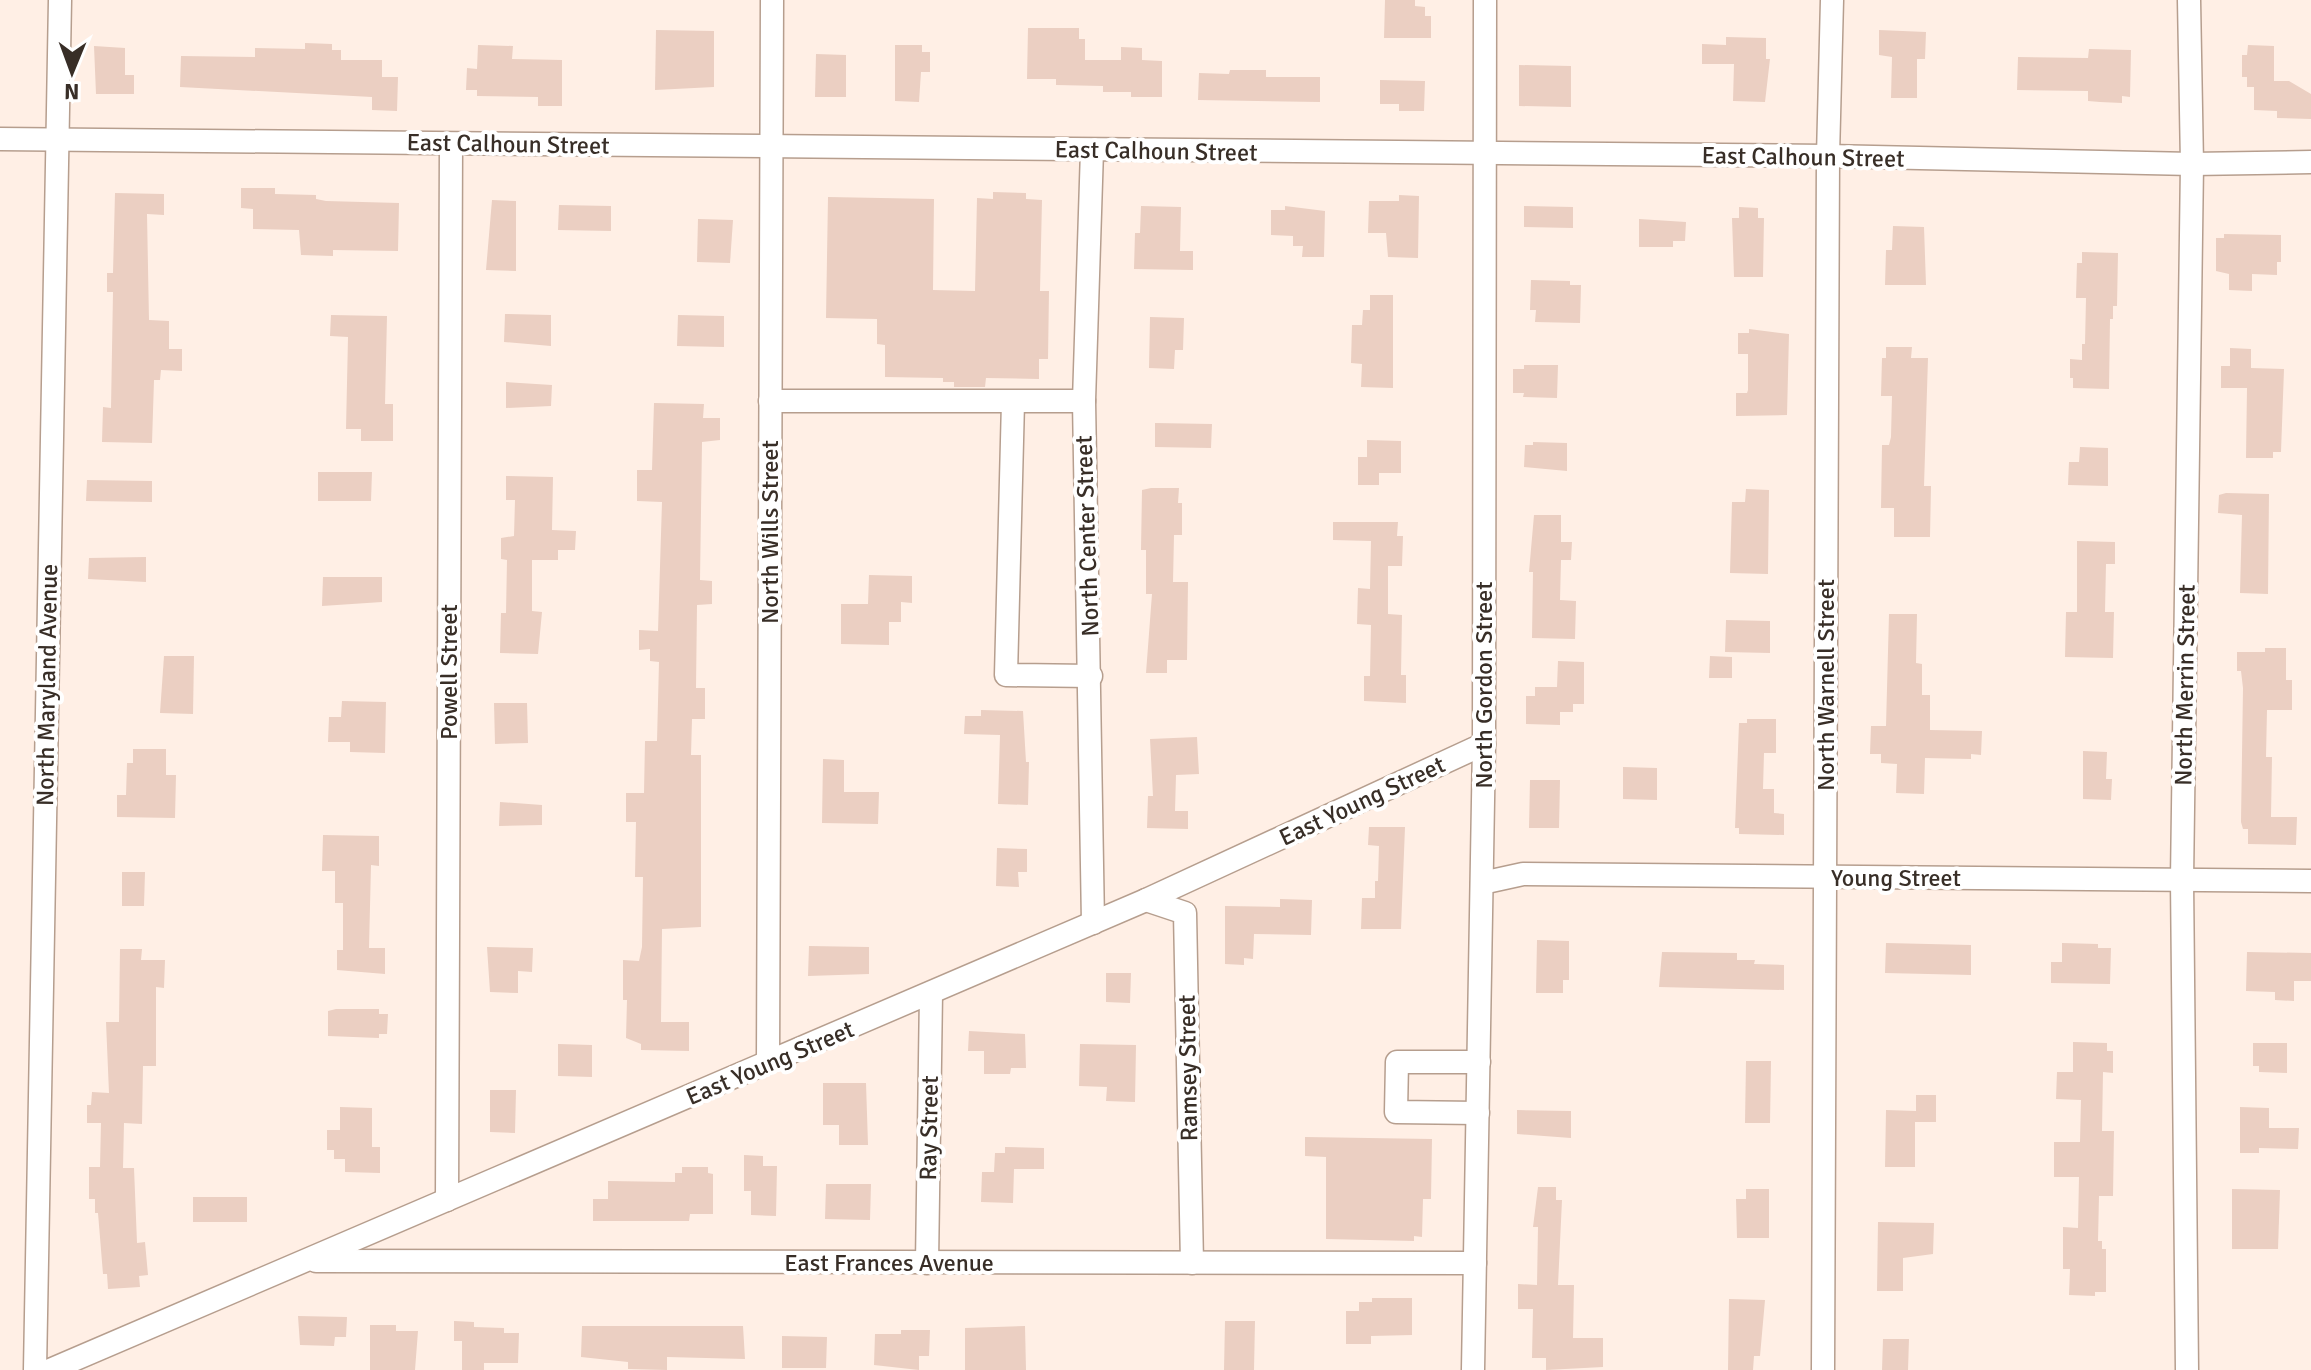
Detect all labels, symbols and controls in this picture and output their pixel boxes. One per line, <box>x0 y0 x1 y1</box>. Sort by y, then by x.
north arrow <box>32 32 112 112</box>
text: N <box>64 78 80 105</box>
street label: East Calhoun Street <box>406 127 610 161</box>
street label: East Calhoun Street <box>1054 134 1258 168</box>
street label: East Calhoun Street <box>1701 140 1905 174</box>
street label: North Center Street <box>1068 435 1106 637</box>
street label: North Wills Street <box>755 440 785 624</box>
street label: North Maryland Avenue <box>30 564 64 806</box>
street label: North Warnell Street <box>1811 579 1841 791</box>
street label: North Gordon Street <box>1469 581 1499 789</box>
street label: North Merrin Street <box>2168 584 2202 786</box>
street label: Powell Street <box>434 604 464 740</box>
street label: East Young Street <box>1274 749 1450 853</box>
street label: Young Street <box>1831 863 1961 893</box>
street label: Ramsey Street <box>1172 994 1204 1142</box>
street label: East Young Street <box>681 1014 859 1112</box>
street label: Ray Street <box>913 1075 945 1181</box>
street label: East Frances Avenue <box>784 1248 994 1278</box>

